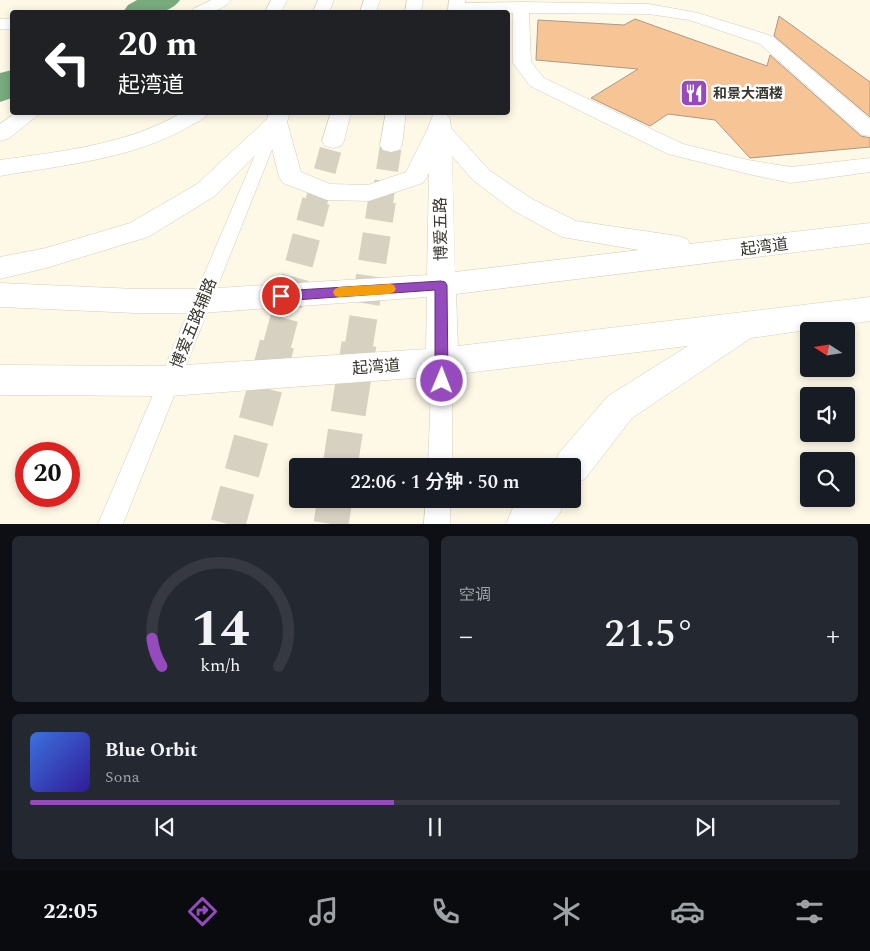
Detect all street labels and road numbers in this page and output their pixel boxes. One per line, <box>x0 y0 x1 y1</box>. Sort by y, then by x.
street label: 博爱五路 <box>428 197 454 261</box>
street label: 起湾道 <box>739 232 789 262</box>
street label: 博爱五路辅路 <box>165 274 223 372</box>
street label: 起湾道 <box>351 353 401 381</box>

